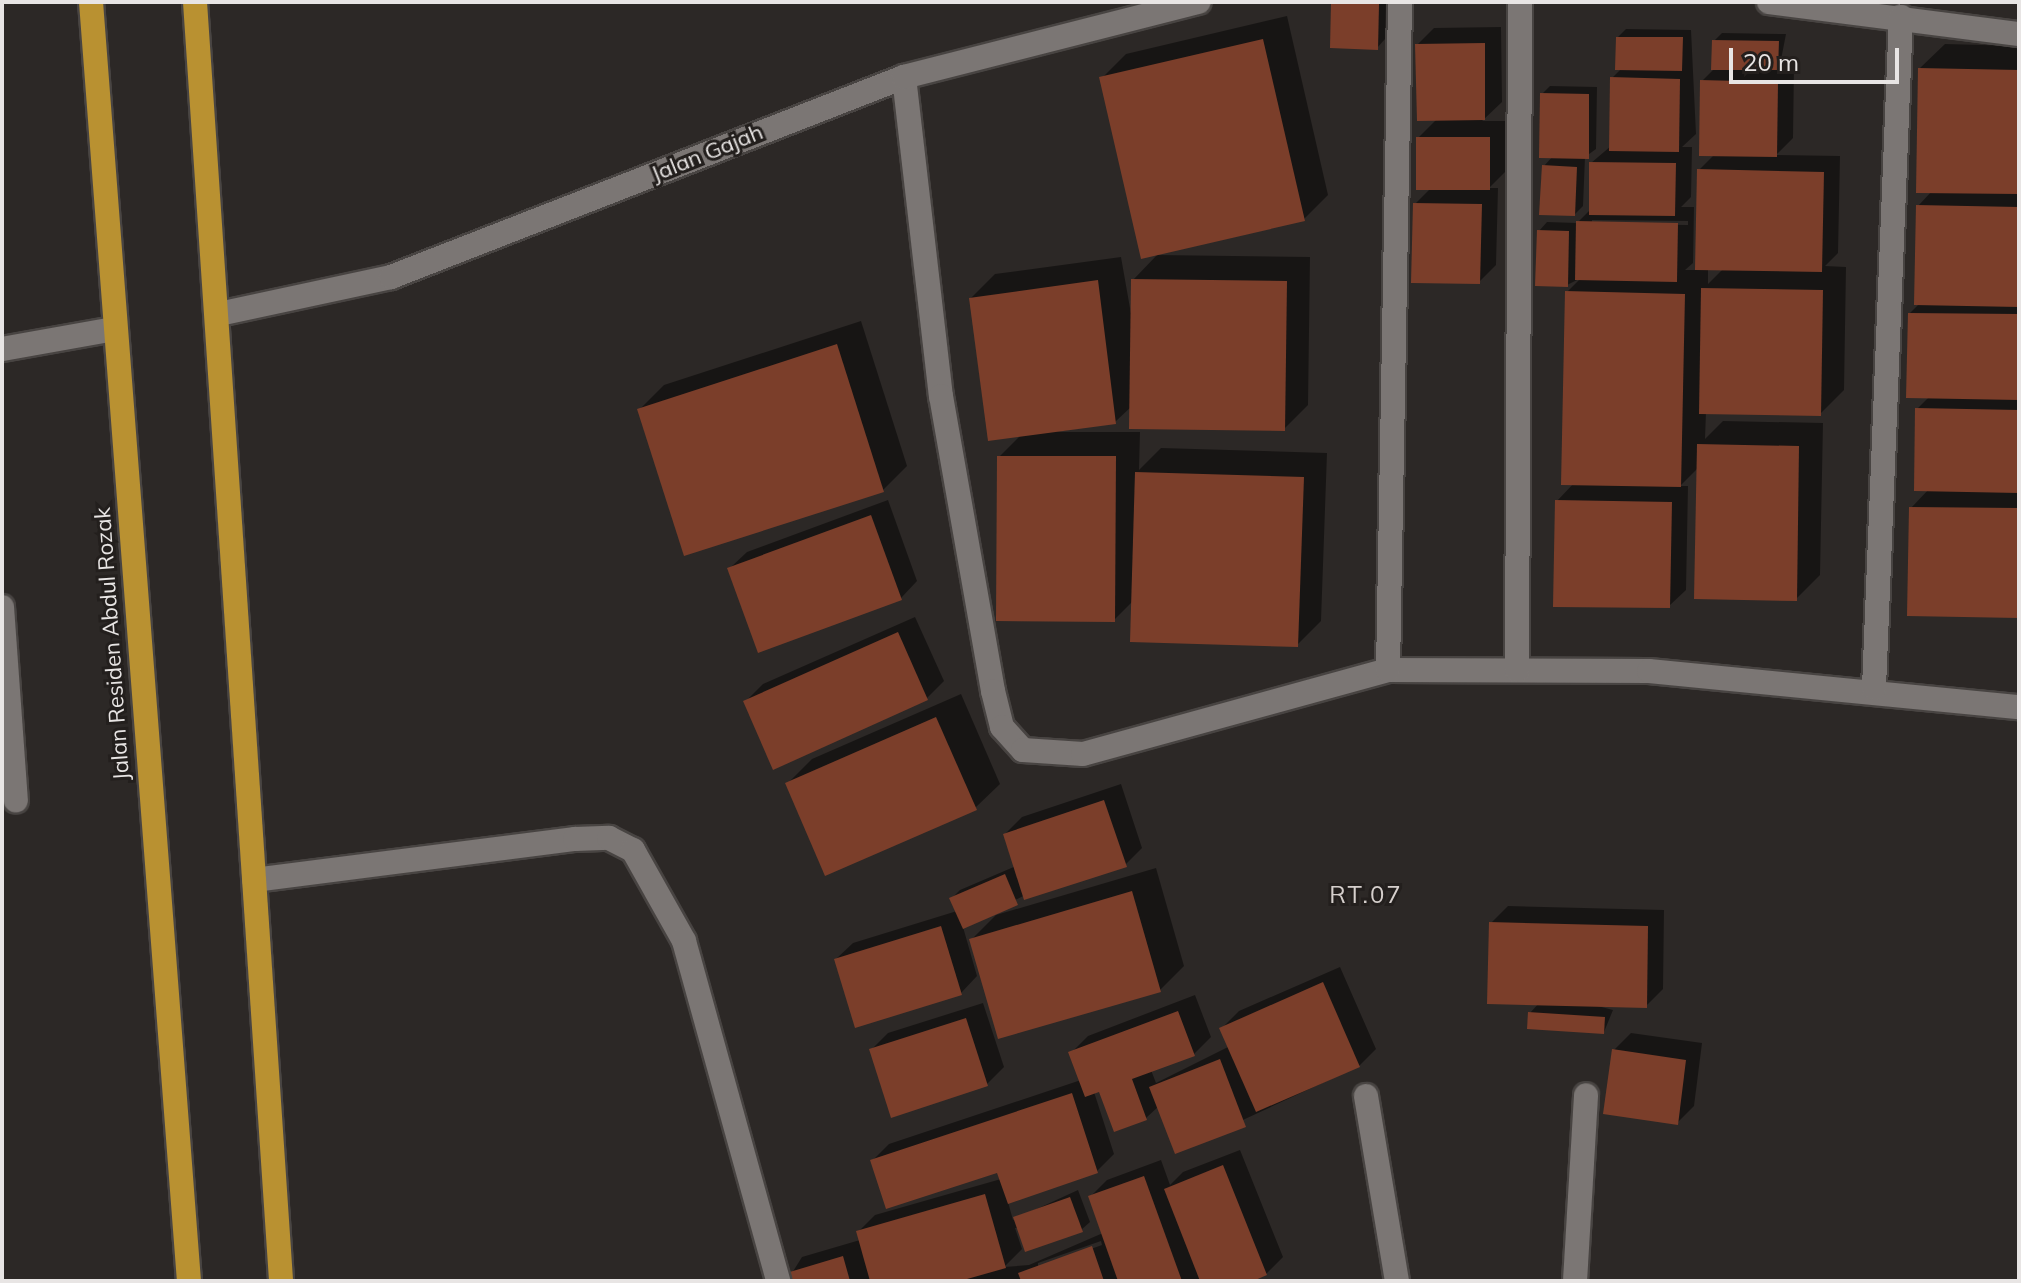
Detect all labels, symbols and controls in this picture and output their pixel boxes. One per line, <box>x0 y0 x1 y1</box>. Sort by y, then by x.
scale bar <box>1733 32 1903 82</box>
text: 20 m <box>1743 47 1799 77</box>
street label: Jalan Gajah <box>647 119 767 187</box>
street label: Jalan Residen Abdul Rozak <box>89 506 135 782</box>
district label: RT.07 <box>1329 881 1403 909</box>

